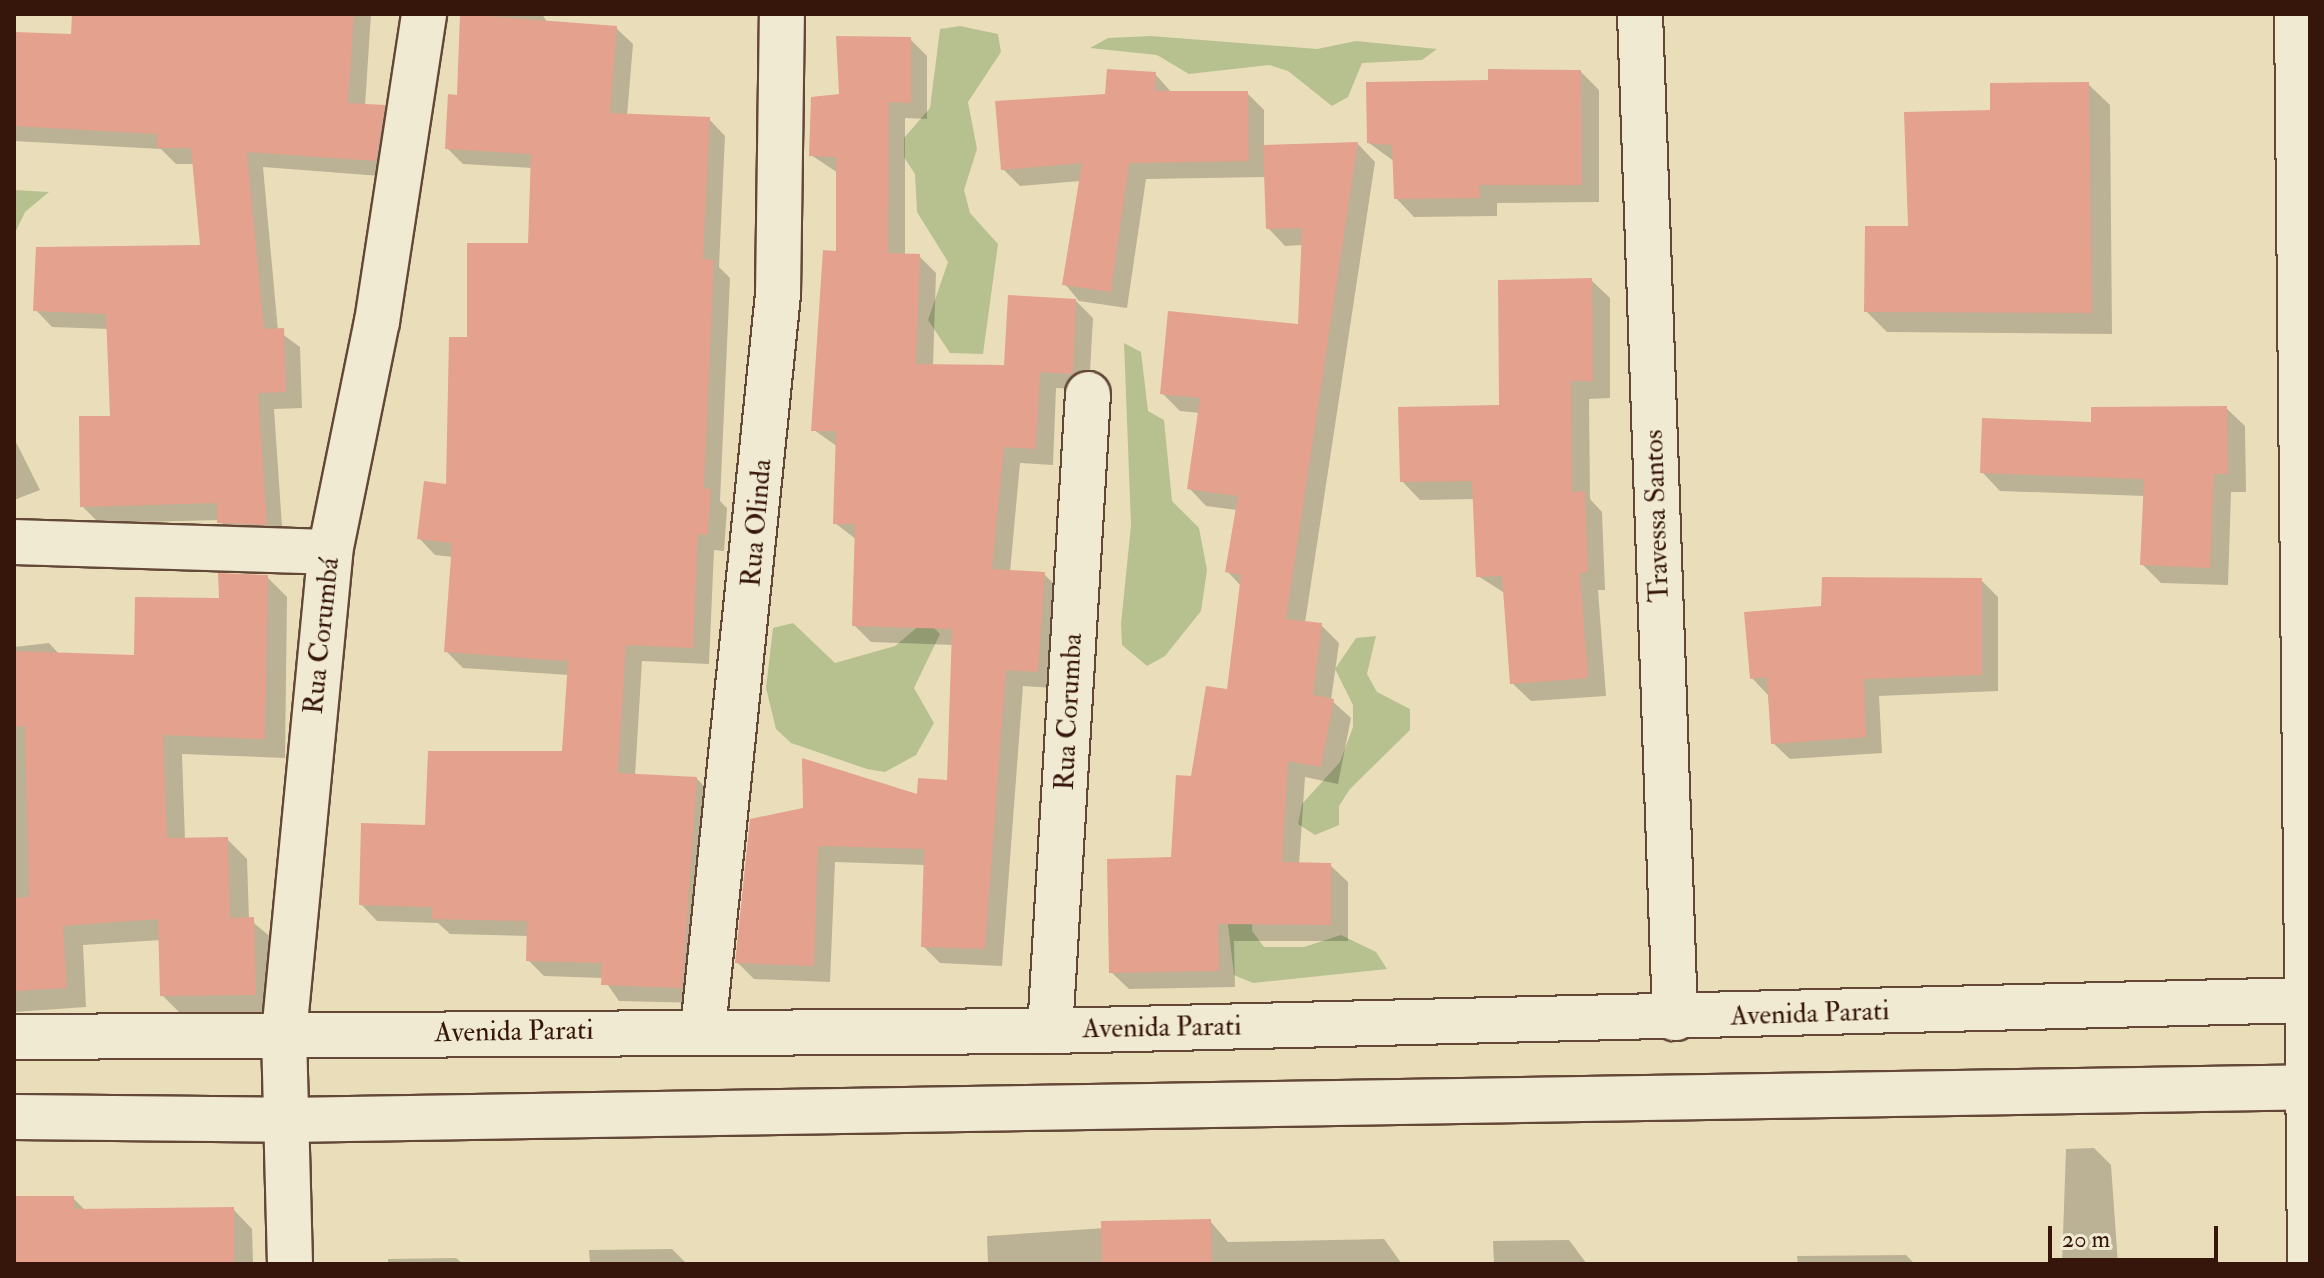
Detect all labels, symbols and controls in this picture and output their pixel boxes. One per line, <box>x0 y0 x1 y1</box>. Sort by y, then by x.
street label: Travessa Santos <box>1637 429 1677 603</box>
street label: Rua Olinda <box>735 457 779 589</box>
street label: Rua Corumbá <box>297 556 347 716</box>
street label: Rua Corumba <box>1048 633 1090 791</box>
street label: Avenida Parati <box>1730 994 1890 1034</box>
street label: Avenida Parati <box>1082 1010 1242 1046</box>
street label: Avenida Parati <box>434 1014 594 1050</box>
scale bar <box>2052 1210 2222 1260</box>
text: 20 m <box>2062 1224 2110 1255</box>

